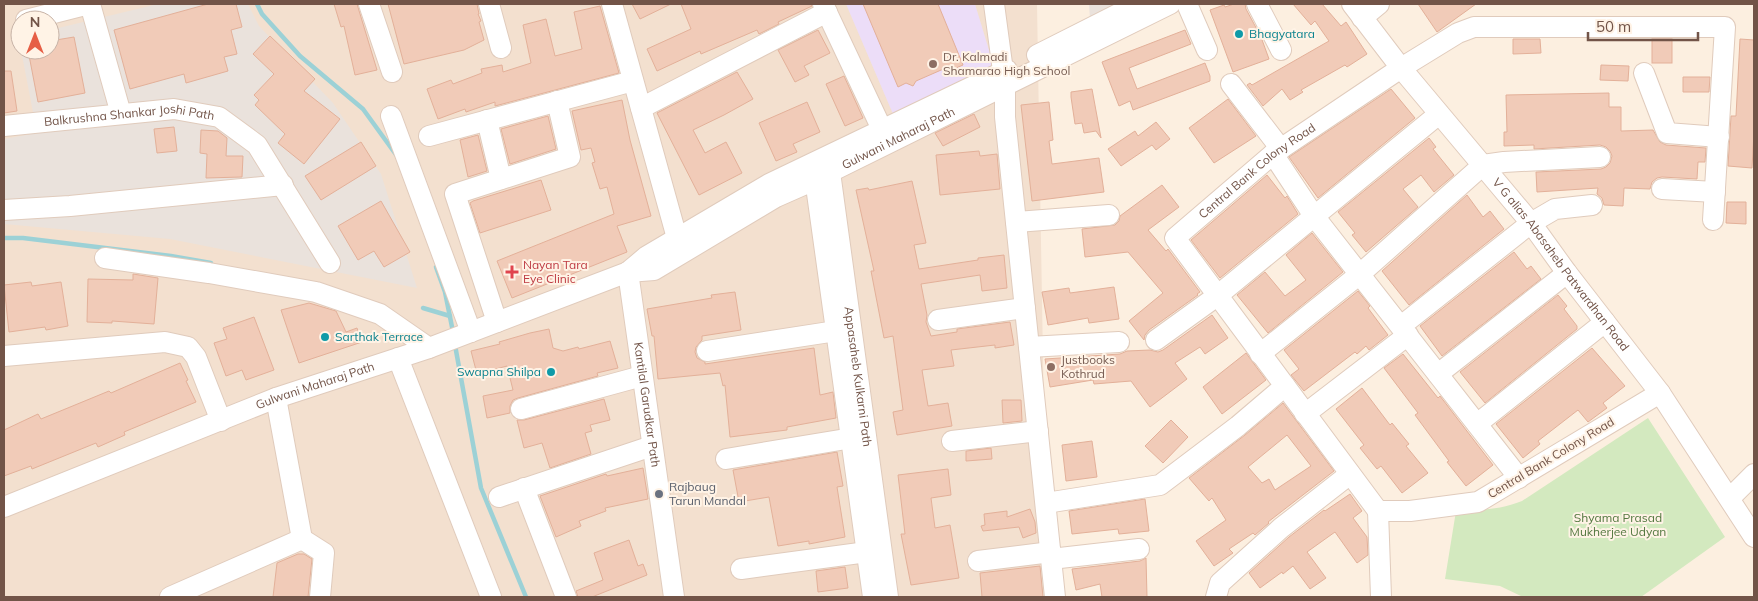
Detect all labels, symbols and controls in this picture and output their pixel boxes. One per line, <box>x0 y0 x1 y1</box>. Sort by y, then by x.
north arrow <box>10 10 60 60</box>
scale bar <box>1588 10 1698 42</box>
text: N <box>30 13 40 31</box>
text: 50 m <box>1596 17 1631 36</box>
place label: Bhagyatara <box>1249 26 1315 41</box>
marker: Bhagyatara <box>1233 28 1245 40</box>
place label: Dr. Kalmadi Shamarao High School <box>943 49 1070 78</box>
marker: Dr. Kalmadi Shamarao High School <box>927 58 939 70</box>
street label: Balkrushna Shankar Joshi Path <box>43 101 216 129</box>
street label: Gulwani Maharaj Path <box>839 104 957 172</box>
street label: Central Bank Colony Road <box>1195 120 1318 222</box>
street label: V G alias Abasaheb Patwardhan Road <box>1489 175 1633 354</box>
place label: Nayan Tara Eye Clinic <box>523 257 588 286</box>
marker: Nayan Tara Eye Clinic <box>505 265 519 279</box>
street label: Appasaheb Kulkarni Path <box>841 306 875 448</box>
place label: Sarthak Terrace <box>335 329 423 344</box>
marker: Sarthak Terrace <box>319 331 331 343</box>
street label: Kantilal Garudkar Path <box>631 341 664 468</box>
place label: Justbooks Kothrud <box>1061 352 1115 381</box>
street label: Gulwani Maharaj Path <box>253 358 376 412</box>
marker: Justbooks Kothrud <box>1045 361 1057 373</box>
place label: Swapna Shilpa <box>457 364 541 379</box>
marker: Swapna Shilpa <box>545 366 557 378</box>
street label: Central Bank Colony Road <box>1485 414 1617 501</box>
place label: Rajbaug Tarun Mandal <box>669 479 746 508</box>
marker: Rajbaug Tarun Mandal <box>653 488 665 500</box>
park label: Shyama Prasad Mukherjee Udyan <box>1570 510 1666 539</box>

